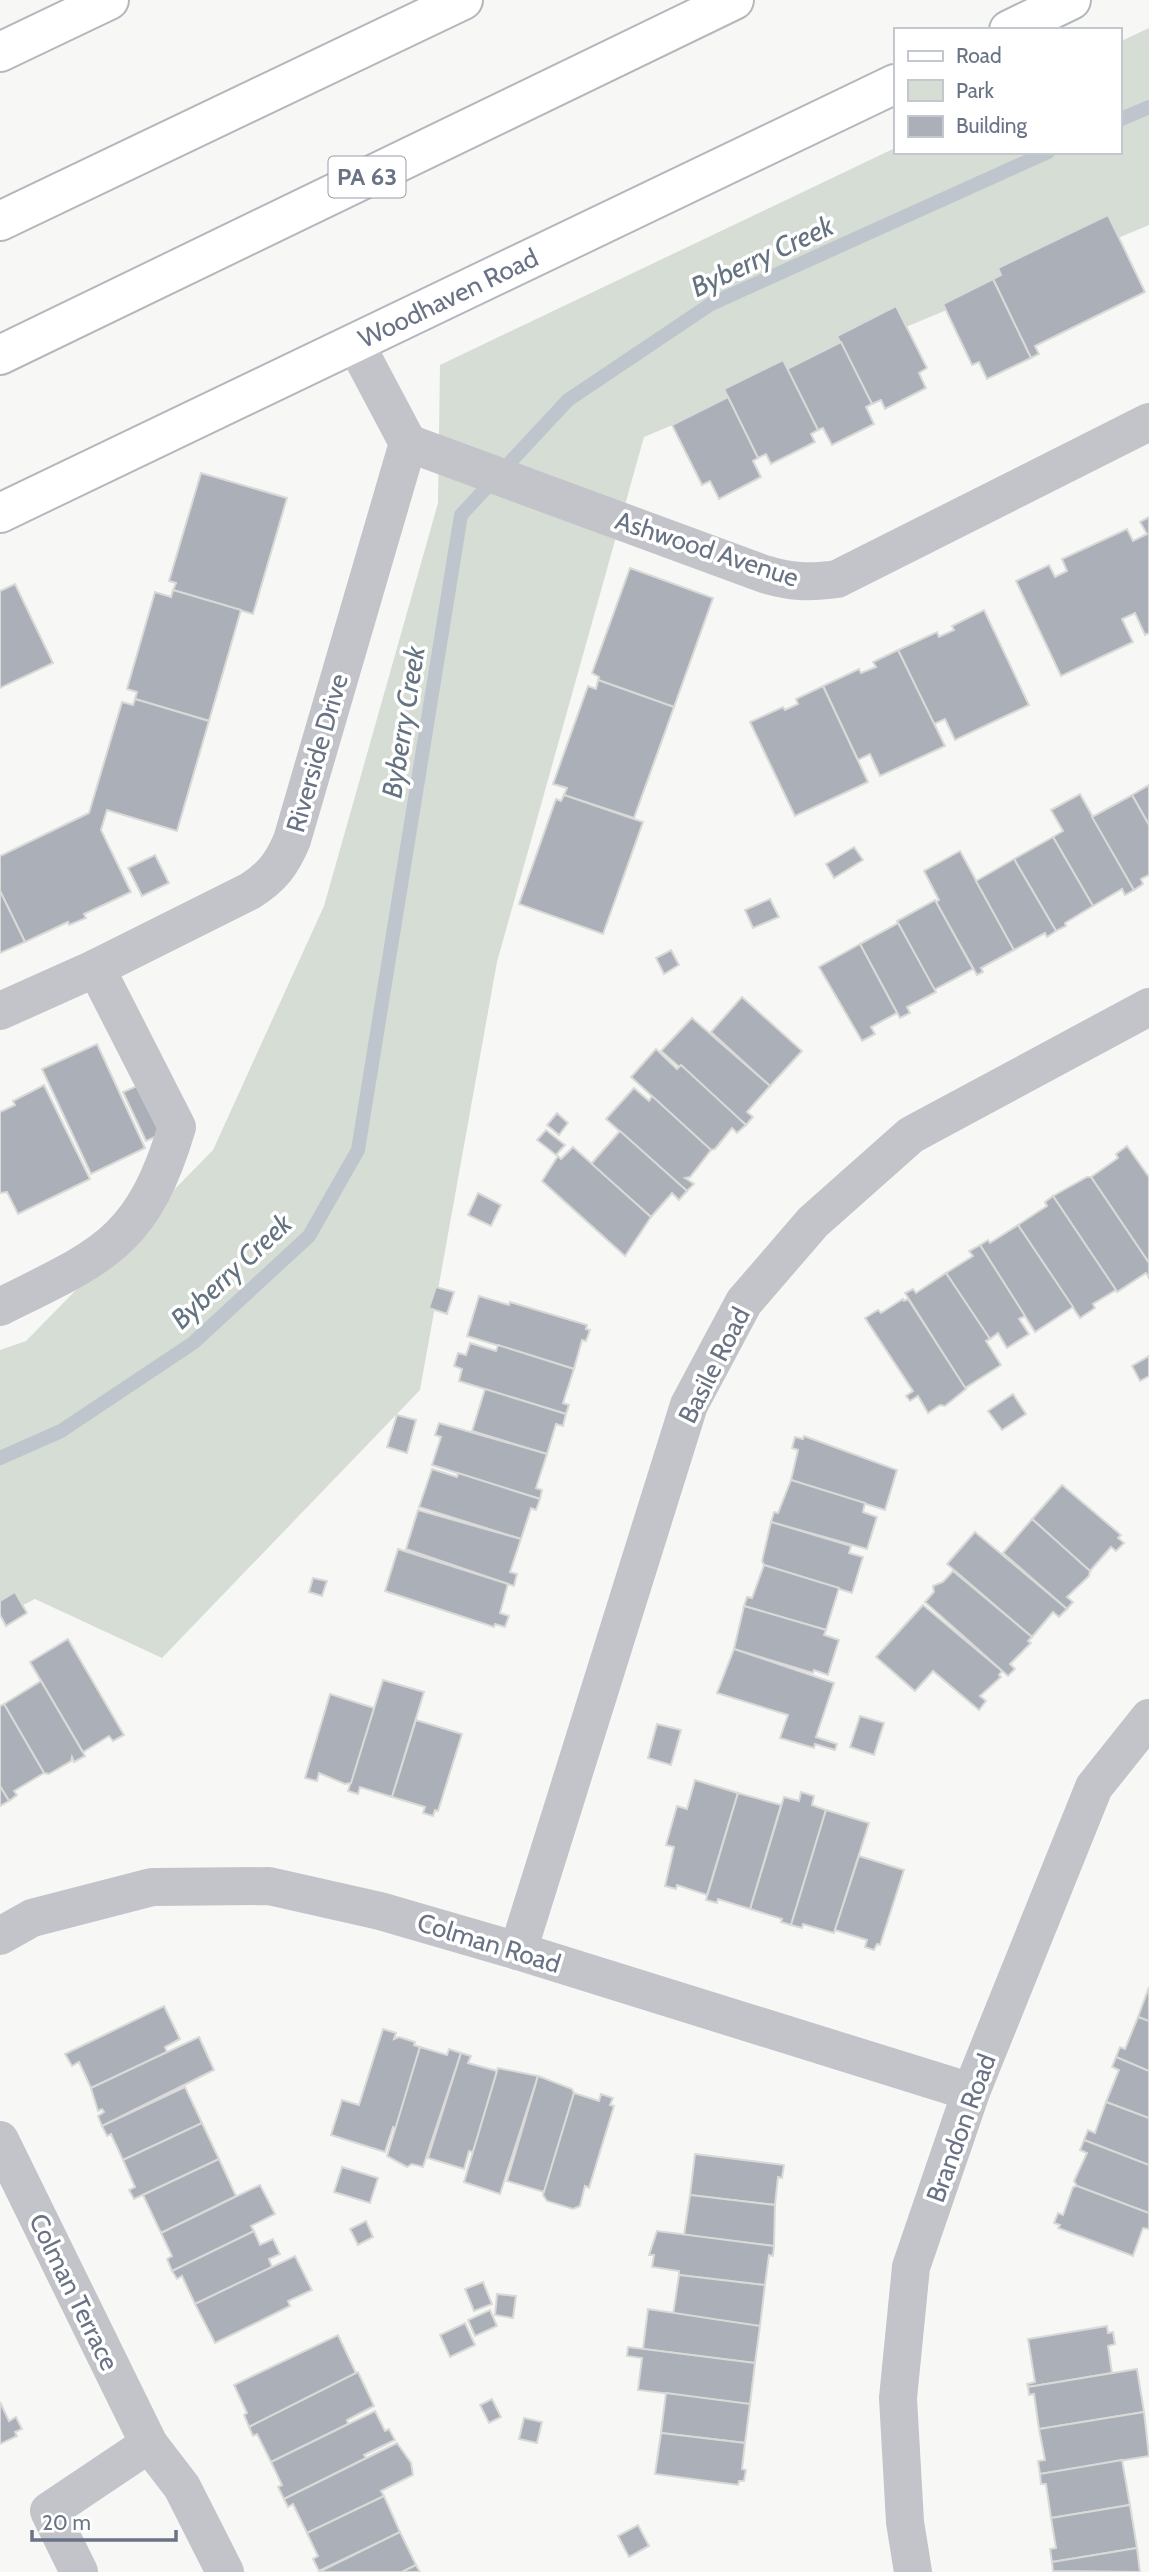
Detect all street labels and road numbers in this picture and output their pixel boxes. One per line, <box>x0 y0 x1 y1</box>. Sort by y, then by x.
road number: PA 63 <box>328 156 406 197</box>
street label: Woodhaven Road <box>353 242 543 355</box>
street label: Ashwood Avenue <box>611 504 803 594</box>
street label: Riverside Drive <box>279 670 355 836</box>
street label: Basile Road <box>671 1302 757 1428</box>
street label: Colman Road <box>413 1906 565 1980</box>
street label: Brandon Road <box>919 2049 1003 2207</box>
street label: Colman Terrace <box>22 2208 126 2376</box>

